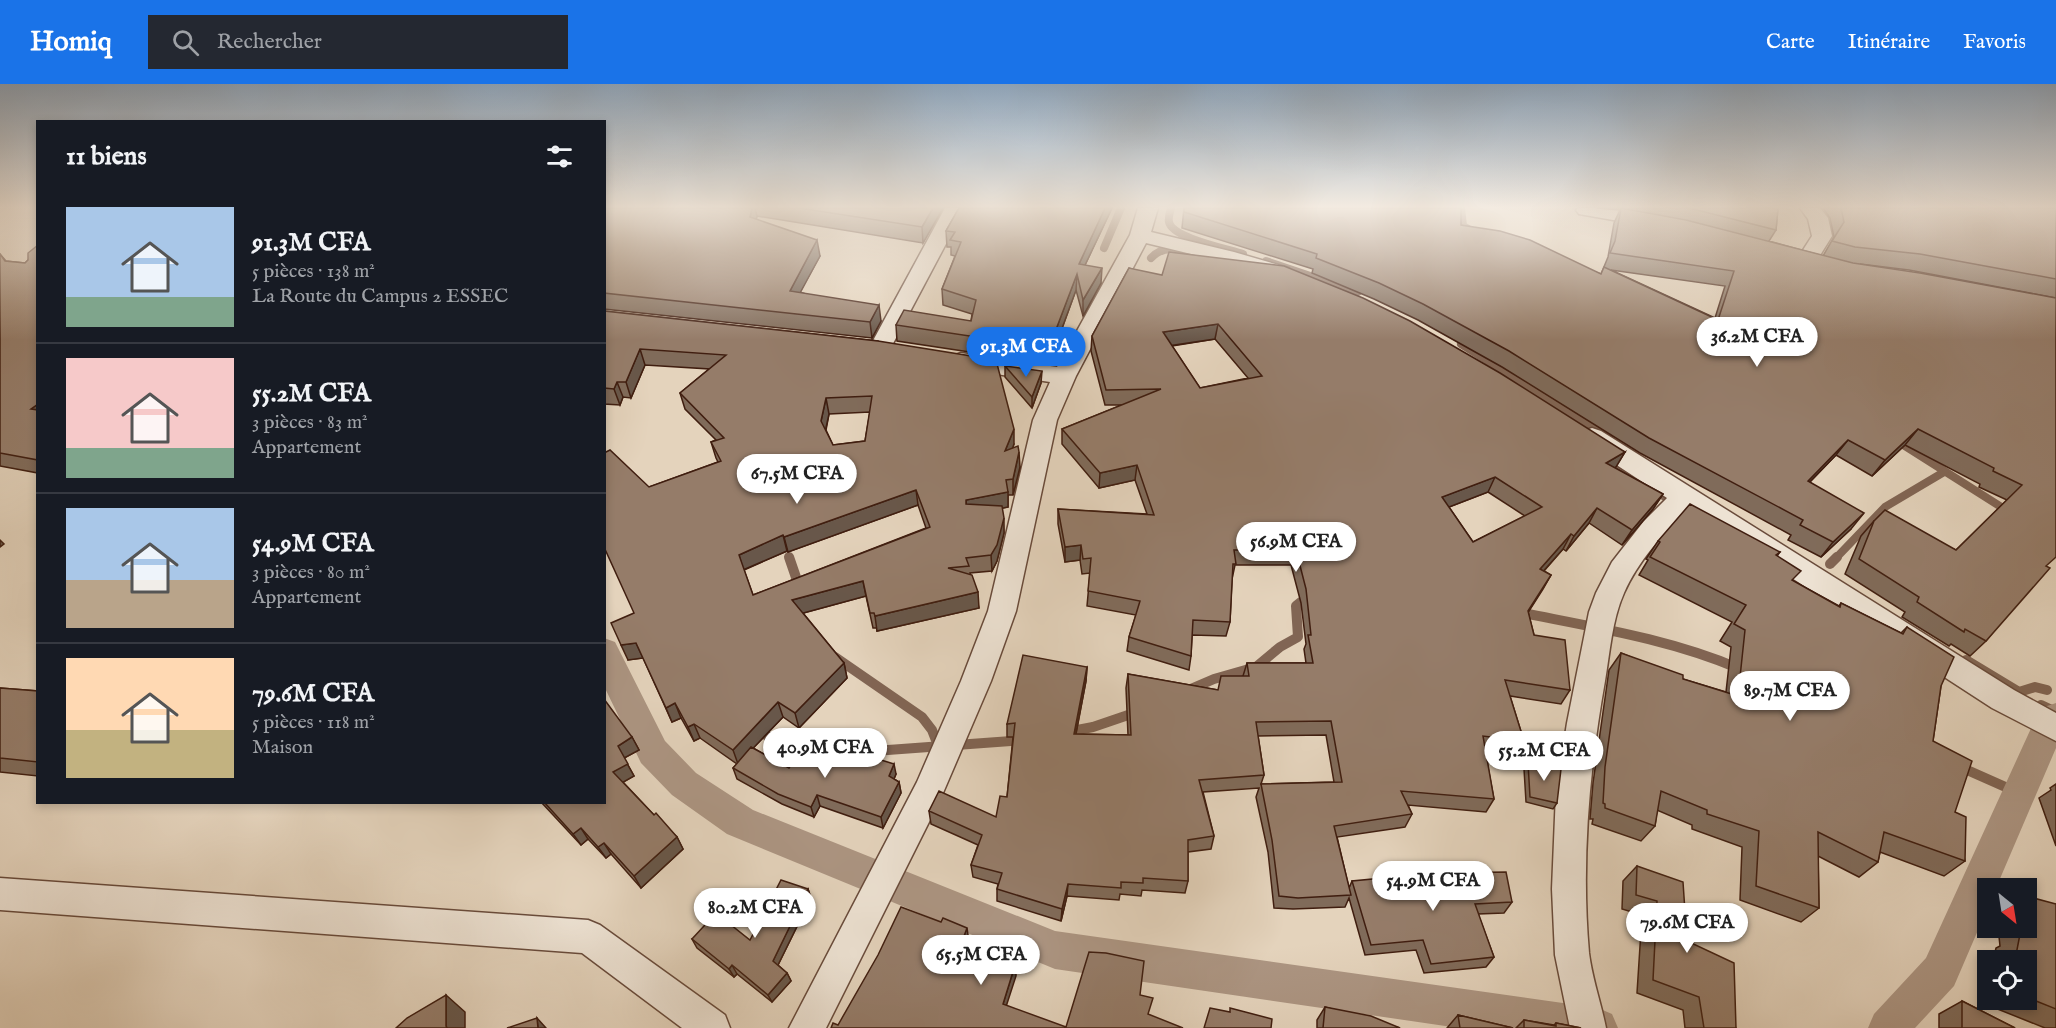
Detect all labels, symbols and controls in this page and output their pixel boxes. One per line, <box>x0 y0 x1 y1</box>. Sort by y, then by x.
search box <box>148 15 568 69</box>
text: Homiq <box>30 25 112 60</box>
icon: search <box>169 26 202 59</box>
text: Rechercher <box>217 28 322 56</box>
text: Carte <box>1766 29 1815 56</box>
text: Itinéraire <box>1848 29 1930 56</box>
text: Favoris <box>1963 29 2026 56</box>
text: 11 biens <box>66 140 147 173</box>
icon: filters <box>543 140 576 173</box>
text: 91.3M CFA <box>252 226 370 259</box>
icon: home <box>114 231 186 303</box>
text: 5 pièces · 138 m² <box>252 259 375 284</box>
text: La Route du Campus 2 ESSEC <box>252 284 508 309</box>
pin: 36.2M CFA <box>1688 317 1826 368</box>
text: 36.2M CFA <box>1711 324 1803 349</box>
pin: 91.3M CFA <box>957 327 1095 378</box>
text: 91.3M CFA <box>980 334 1072 359</box>
text: 55.2M CFA <box>252 377 371 410</box>
icon: home <box>114 382 186 454</box>
text: 3 pièces · 83 m² <box>252 410 368 435</box>
text: Appartement <box>252 435 361 460</box>
pin: 67.5M CFA <box>728 454 866 505</box>
text: 67.5M CFA <box>751 461 843 486</box>
pin: 56.9M CFA <box>1227 522 1365 573</box>
text: 54.9M CFA <box>252 527 374 560</box>
text: 56.9M CFA <box>1250 529 1342 554</box>
icon: home <box>114 532 186 604</box>
text: 3 pièces · 80 m² <box>252 560 370 585</box>
text: Appartement <box>252 585 361 610</box>
pin: 89.7M CFA <box>1721 671 1859 722</box>
text: 79.6M CFA <box>252 677 374 710</box>
text: 89.7M CFA <box>1744 678 1836 703</box>
icon: home <box>114 682 186 754</box>
text: 5 pièces · 118 m² <box>252 710 375 735</box>
pin: 40.9M CFA <box>756 728 894 779</box>
pin: 55.2M CFA <box>1475 731 1613 782</box>
text: Maison <box>252 735 313 760</box>
text: 40.9M CFA <box>777 735 873 760</box>
text: 55.2M CFA <box>1498 738 1590 763</box>
pin: 54.9M CFA <box>1364 861 1502 912</box>
text: 54.9M CFA <box>1386 868 1480 893</box>
north arrow <box>1977 878 2037 938</box>
map controls <box>1977 878 2037 1010</box>
pin: 80.2M CFA <box>686 888 824 939</box>
text: 80.2M CFA <box>708 895 802 920</box>
pin: 79.6M CFA <box>1618 903 1756 954</box>
text: 79.6M CFA <box>1640 910 1734 935</box>
pin: 65.5M CFA <box>912 935 1050 986</box>
text: 65.5M CFA <box>936 942 1026 967</box>
button: locate <box>1977 950 2037 1010</box>

